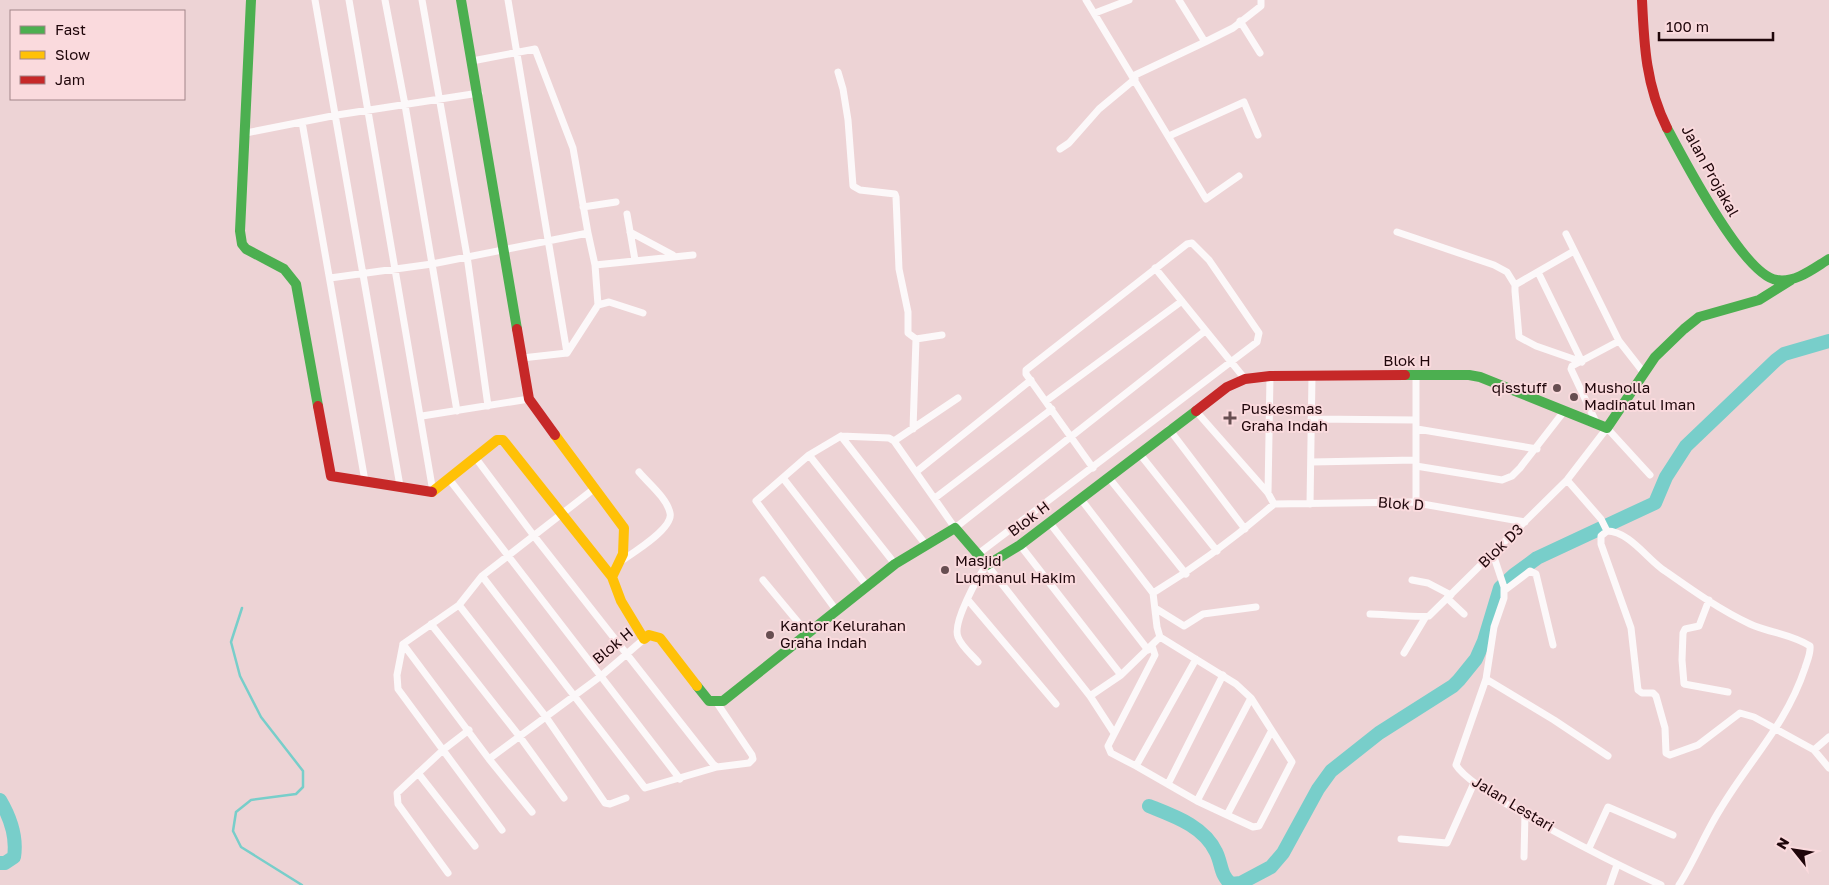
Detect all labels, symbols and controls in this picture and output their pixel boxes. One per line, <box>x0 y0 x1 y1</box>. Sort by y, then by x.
legend <box>10 10 185 100</box>
scale bar <box>1659 10 1773 42</box>
text: 100 m <box>1666 17 1709 35</box>
text: Fast <box>55 20 86 38</box>
text: Slow <box>55 45 90 63</box>
text: Jam <box>55 70 85 88</box>
street label: Jalan Projakal <box>1678 122 1743 220</box>
street label: Blok H <box>1383 351 1431 369</box>
place label: qisstuff <box>1492 378 1548 396</box>
place label: Musholla Madinatul Iman <box>1584 378 1695 413</box>
marker: qisstuff <box>1551 382 1563 394</box>
marker: Musholla Madinatul Iman <box>1568 391 1580 403</box>
place label: Puskesmas Graha Indah <box>1241 399 1328 434</box>
marker: Puskesmas Graha Indah <box>1223 411 1237 425</box>
street label: Blok D <box>1377 492 1425 514</box>
street label: Blok H <box>1004 497 1053 540</box>
street label: Blok D3 <box>1474 520 1526 571</box>
place label: Masjid Luqmanul Hakim <box>955 551 1076 586</box>
marker: Masjid Luqmanul Hakim <box>939 564 951 576</box>
place label: Kantor Kelurahan Graha Indah <box>780 616 906 651</box>
street label: Blok H <box>588 623 636 667</box>
marker: Kantor Kelurahan Graha Indah <box>764 629 776 641</box>
street label: Jalan Lestari <box>1469 772 1558 835</box>
north arrow <box>1769 825 1819 875</box>
text: N <box>1772 834 1792 852</box>

